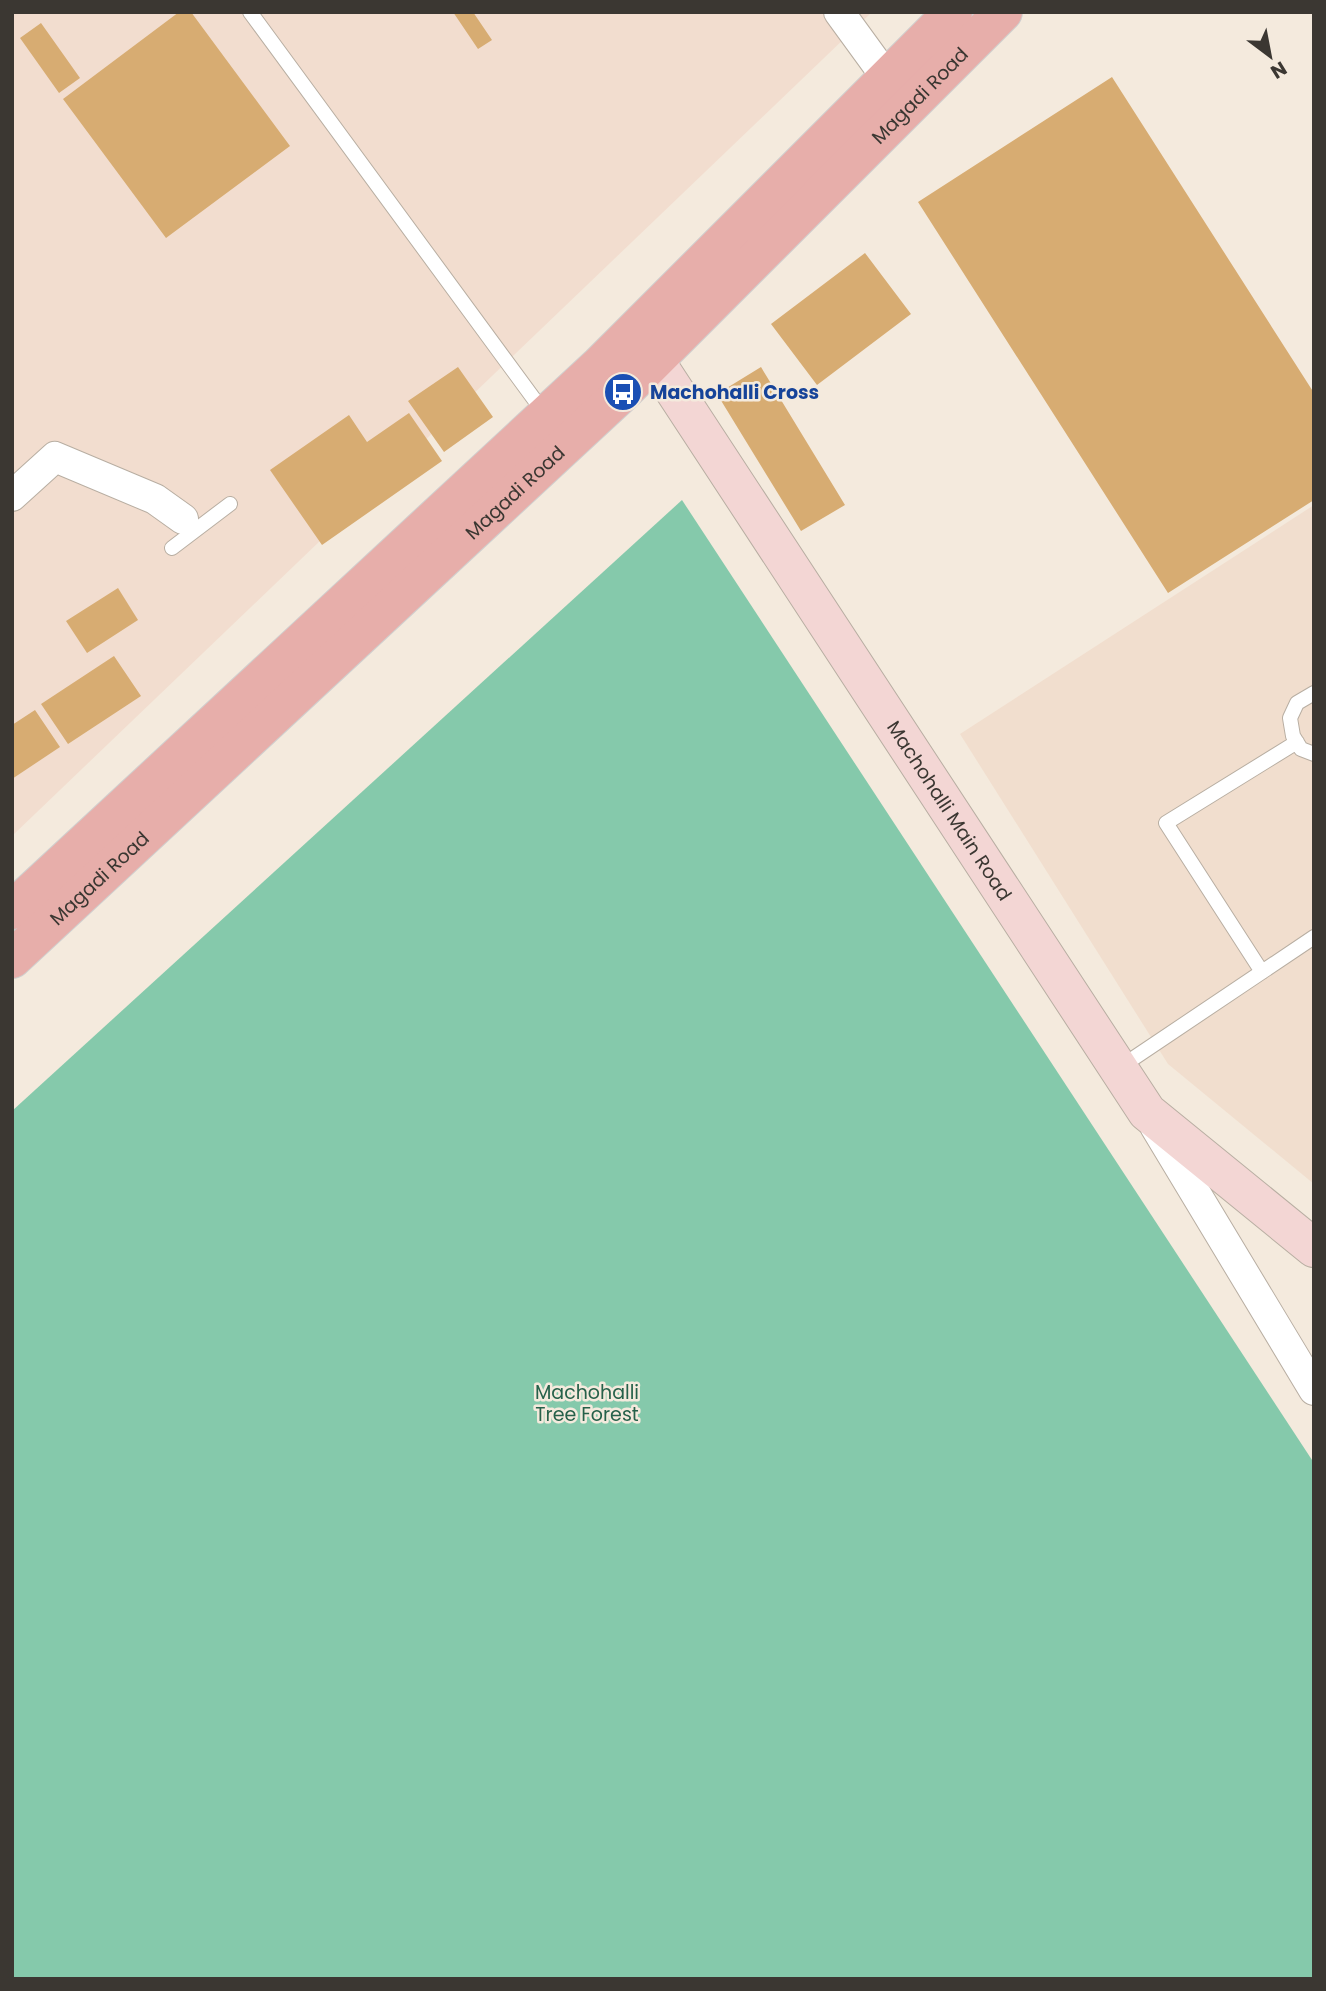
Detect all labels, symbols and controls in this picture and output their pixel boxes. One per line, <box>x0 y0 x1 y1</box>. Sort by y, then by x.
north arrow <box>1235 21 1305 91</box>
street label: Magadi Road <box>865 41 974 150</box>
text: N <box>1266 55 1292 85</box>
bus stop icon: Machohalli Cross <box>602 371 644 413</box>
place label: Machohalli Cross <box>650 379 819 406</box>
street label: Magadi Road <box>459 439 571 545</box>
street label: Machohalli Main Road <box>881 715 1018 906</box>
street label: Magadi Road <box>43 825 155 931</box>
park label: Machohalli Tree Forest <box>535 1379 639 1428</box>

